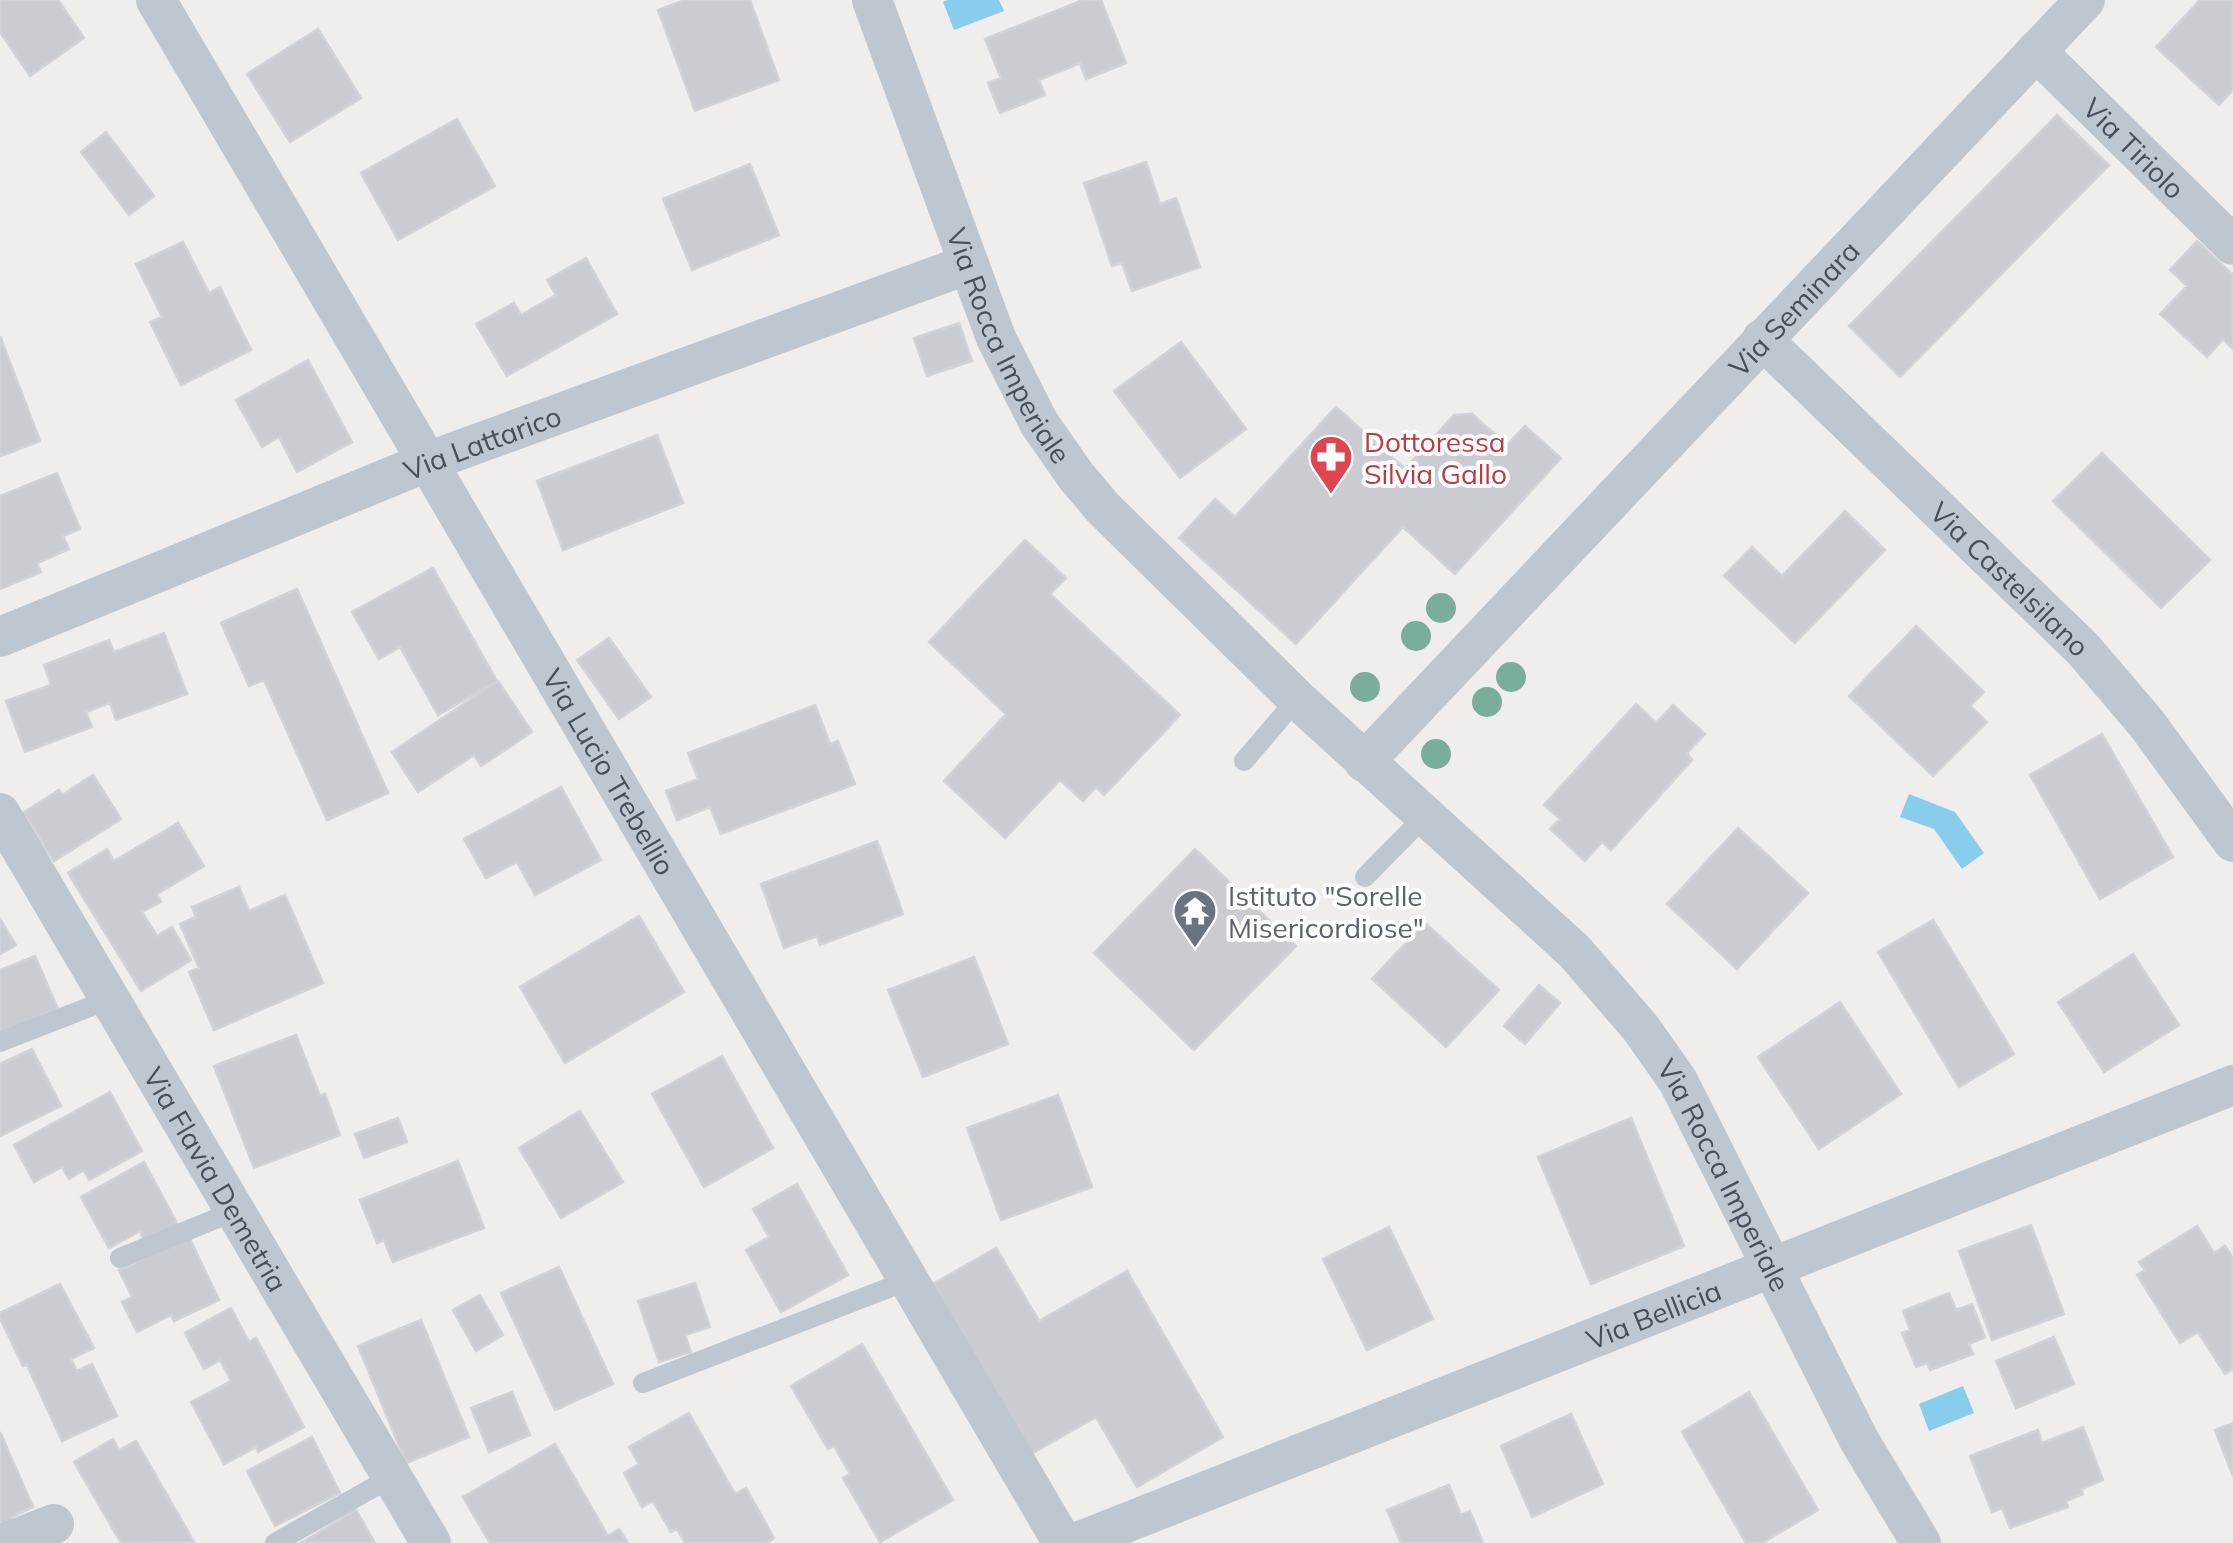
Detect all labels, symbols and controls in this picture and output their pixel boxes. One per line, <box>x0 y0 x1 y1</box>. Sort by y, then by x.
street label: Via Tiriolo <box>2076 90 2193 206</box>
street label: Via Rocca Imperiale <box>940 223 1079 470</box>
street label: Via Seminara <box>1721 233 1866 383</box>
street label: Via Lattarico <box>398 397 565 487</box>
place label: Dottoressa Silvia Gallo <box>1364 424 1507 491</box>
pharmacy icon: Dottoressa Silvia Gallo <box>1308 434 1354 495</box>
street label: Via Castelsilano <box>1923 494 2097 663</box>
street label: Via Lucio Trebellio <box>535 662 684 881</box>
place label: Istituto "Sorelle Misericordiose" <box>1228 878 1424 945</box>
temple icon: Istituto "Sorelle Misericordiose" <box>1172 888 1218 949</box>
street label: Via Rocca Imperiale <box>1650 1052 1799 1297</box>
street label: Via Flavia Demetria <box>136 1060 296 1297</box>
street label: Via Bellicia <box>1581 1272 1726 1357</box>

